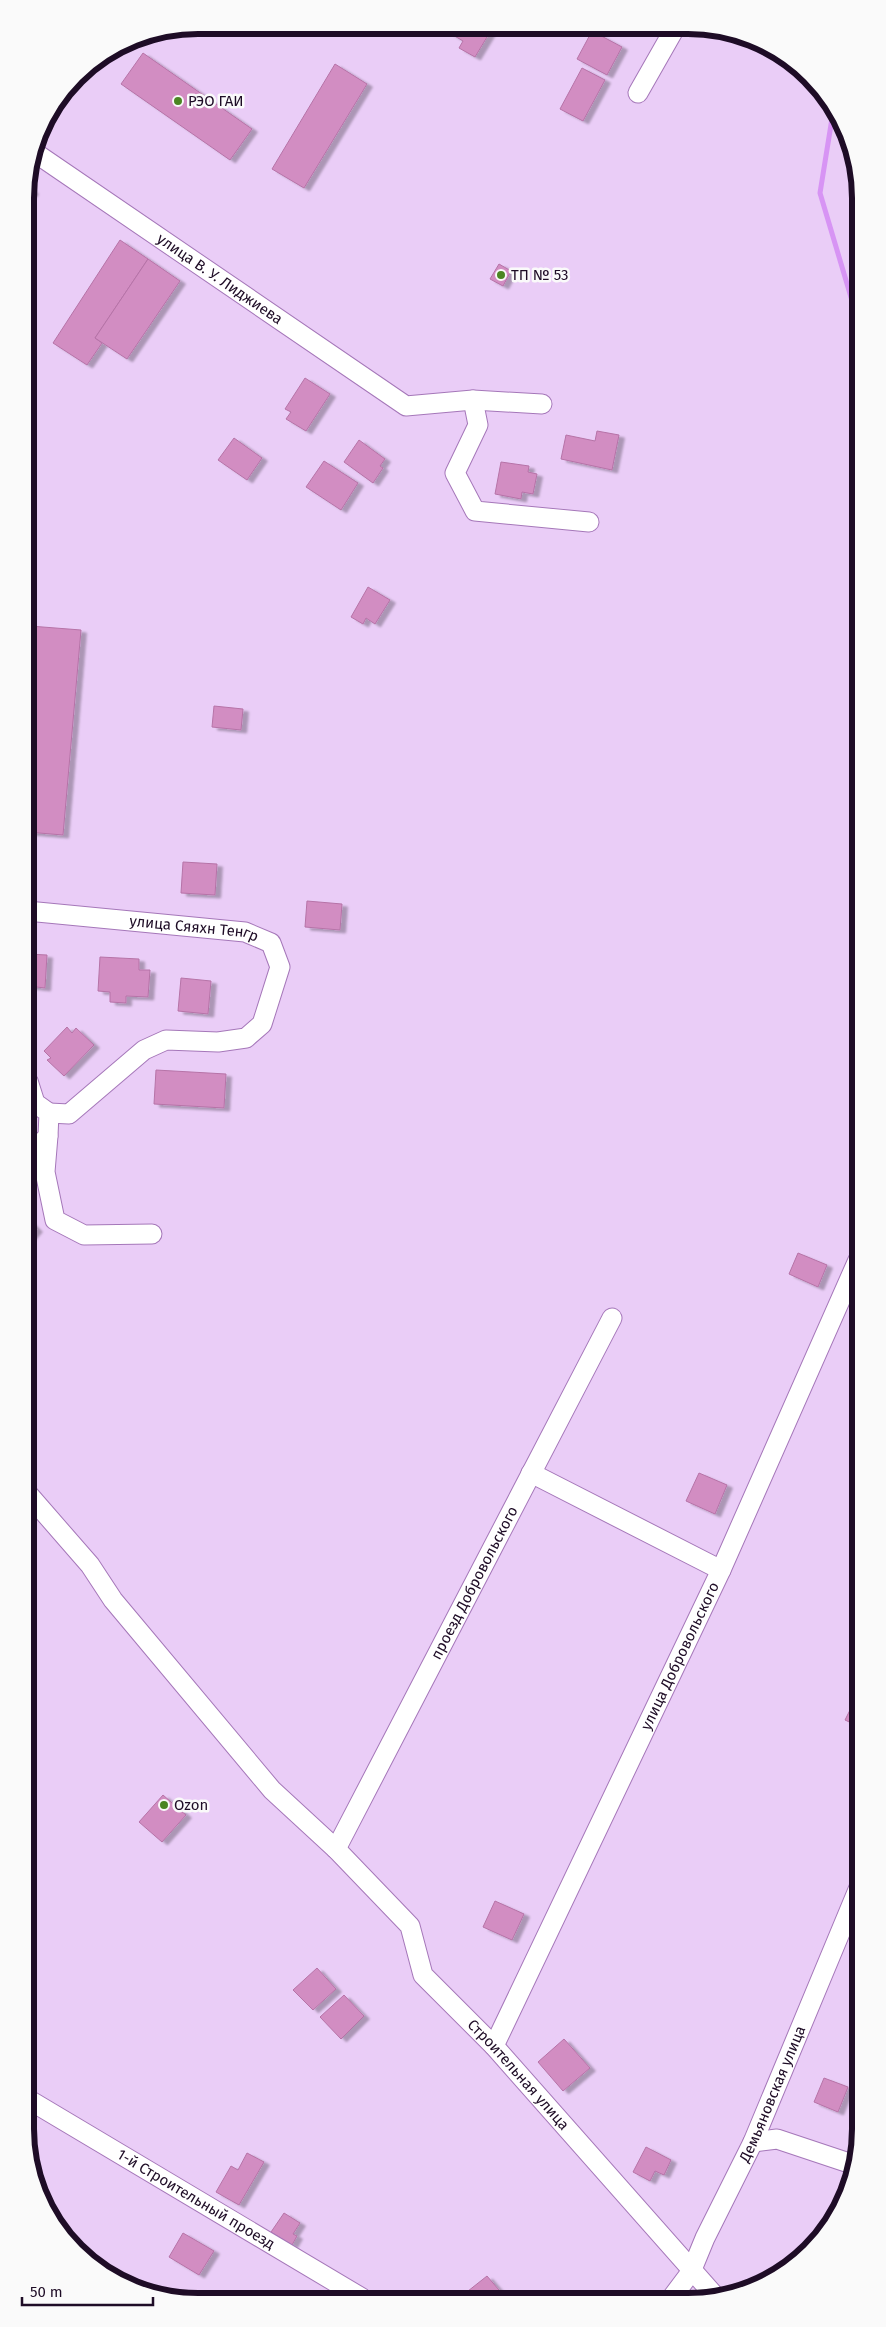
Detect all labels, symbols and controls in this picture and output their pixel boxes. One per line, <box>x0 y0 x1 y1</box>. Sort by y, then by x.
place label: РЭО ГАИ <box>188 92 244 110</box>
marker: РЭО ГАИ <box>172 95 184 107</box>
street label: улица В. У. Лиджиева <box>153 230 286 328</box>
place label: ТП № 53 <box>511 266 569 284</box>
marker: ТП № 53 <box>495 269 507 281</box>
street label: улица Сяяхн Тенгр <box>129 912 261 946</box>
street label: проезд Добровольского <box>427 1503 522 1662</box>
street label: улица Добровольского <box>637 1579 723 1733</box>
place label: Ozon <box>174 1796 208 1814</box>
marker: Ozon <box>158 1799 170 1811</box>
street label: Строительная улица <box>464 2016 573 2134</box>
street label: Демьяновская улица <box>735 2023 809 2166</box>
street label: 1-й Строительный проезд <box>114 2145 278 2253</box>
scale bar <box>22 2274 154 2306</box>
text: 50 m <box>30 2283 63 2301</box>

